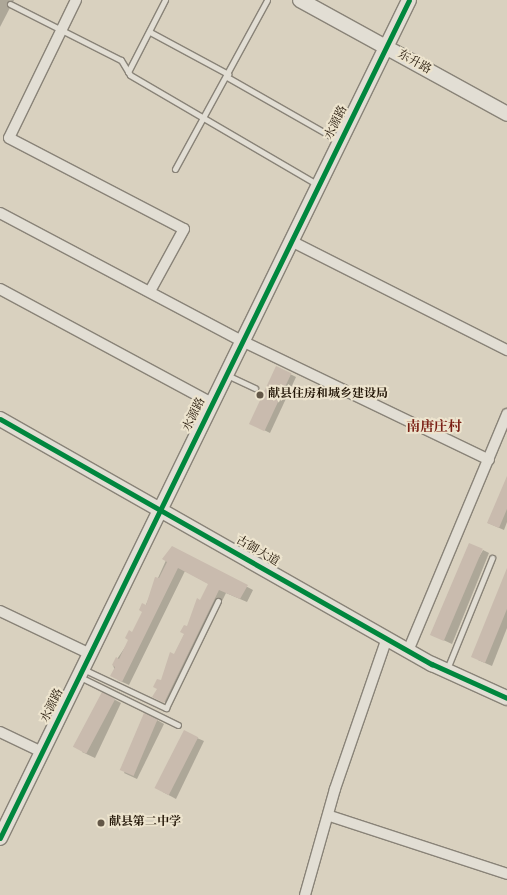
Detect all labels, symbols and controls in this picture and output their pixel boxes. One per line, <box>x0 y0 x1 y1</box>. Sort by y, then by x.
street label: 东升路 <box>395 48 433 78</box>
street label: 水源路 <box>323 104 351 142</box>
place label: 献县住房和城乡建设局 <box>268 388 388 402</box>
marker: 献县住房和城乡建设局 <box>255 390 265 400</box>
street label: 水源路 <box>181 396 209 434</box>
district label: 南唐庄村 <box>406 420 462 436</box>
street label: 古御大道 <box>233 534 281 570</box>
street label: 水源路 <box>39 687 67 725</box>
place label: 献县第二中学 <box>109 816 181 830</box>
marker: 献县第二中学 <box>96 818 106 828</box>

